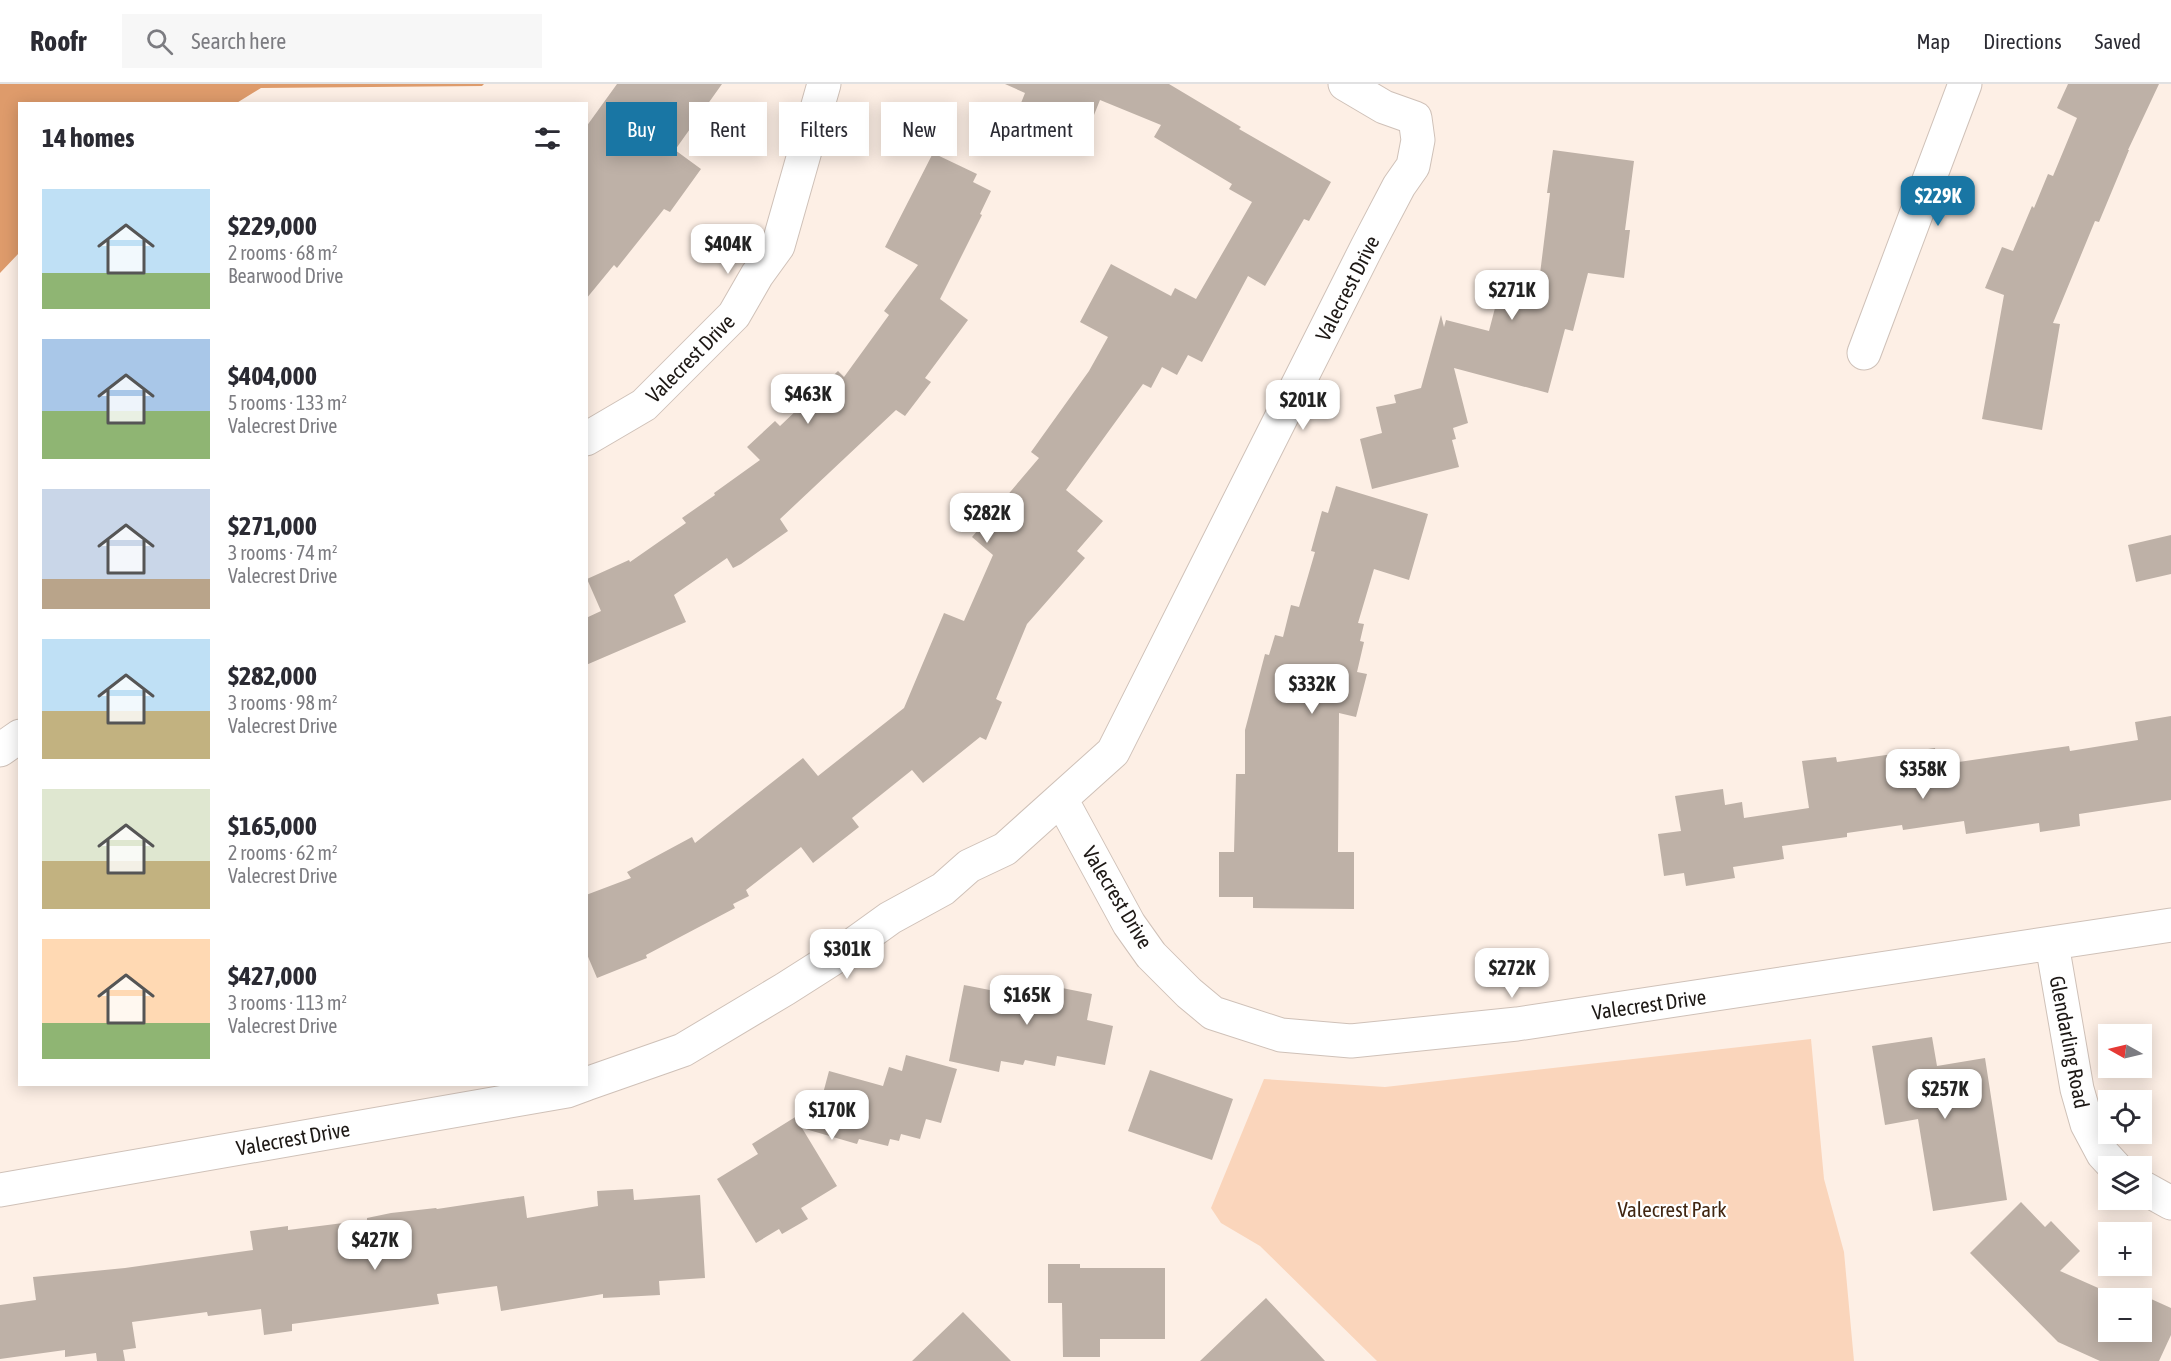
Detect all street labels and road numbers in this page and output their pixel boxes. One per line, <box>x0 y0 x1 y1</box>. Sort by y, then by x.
street label: Valecrest Drive <box>1310 231 1384 345</box>
street label: Valecrest Drive <box>641 309 739 407</box>
street label: Valecrest Drive <box>1078 842 1158 952</box>
street label: Glendarling Road <box>2045 974 2095 1110</box>
street label: Valecrest Drive <box>1590 984 1708 1024</box>
street label: Valecrest Drive <box>234 1116 352 1160</box>

